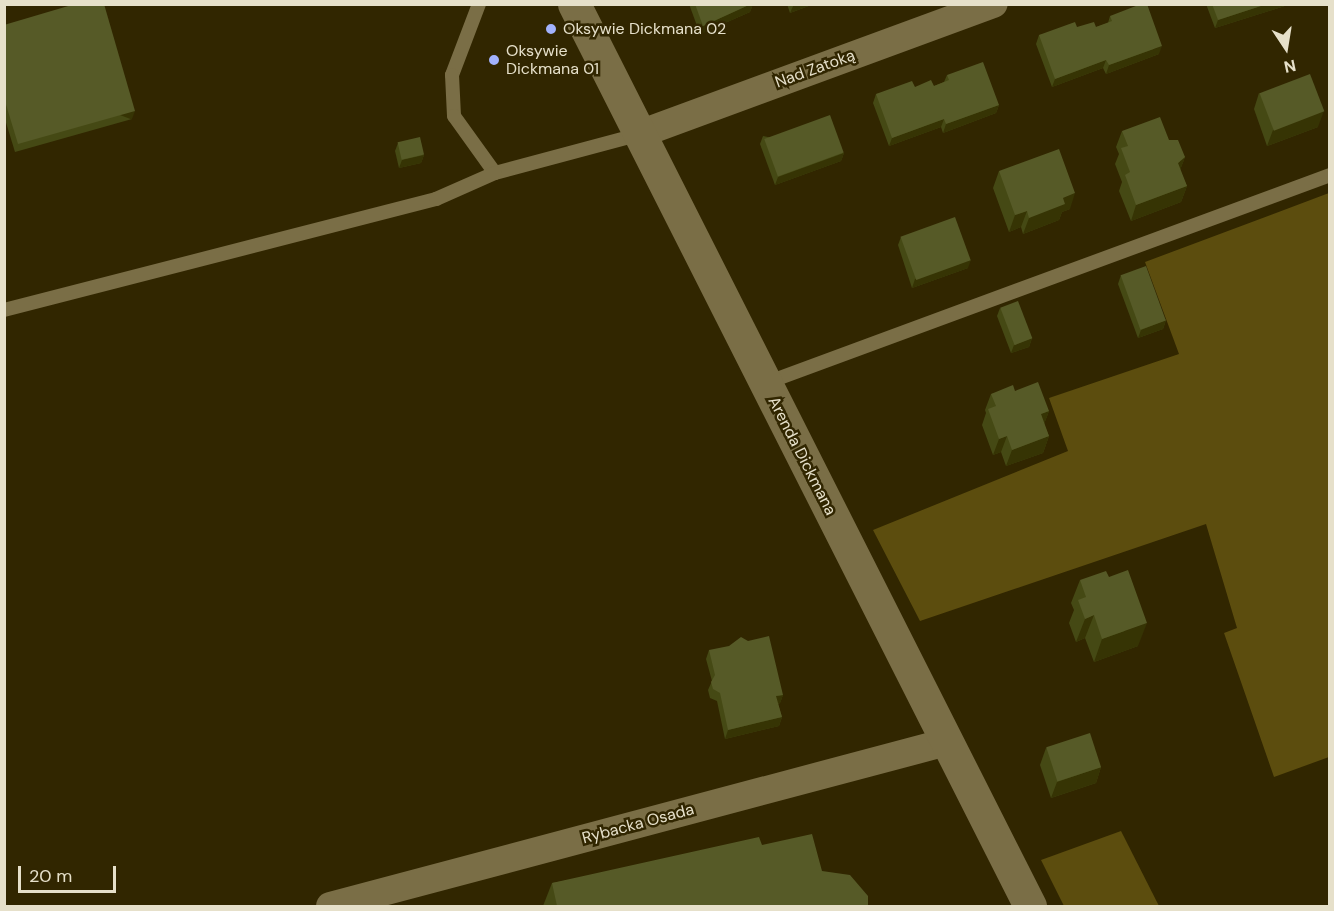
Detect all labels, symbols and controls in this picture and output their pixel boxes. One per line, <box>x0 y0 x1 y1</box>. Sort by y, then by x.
north arrow <box>1256 18 1316 78</box>
place label: Oksywie Dickmana 02 <box>563 19 726 39</box>
marker: Oksywie Dickmana 02 <box>544 22 558 36</box>
place label: Oksywie Dickmana 01 <box>506 41 599 79</box>
street label: Nad Zatoką <box>773 46 857 92</box>
marker: Oksywie Dickmana 01 <box>487 53 501 67</box>
text: N <box>1282 55 1298 78</box>
street label: Arenda Dickmana <box>764 394 840 518</box>
street label: Rybacka Osada <box>580 800 696 848</box>
scale bar <box>21 854 118 892</box>
text: 20 m <box>29 864 72 888</box>

